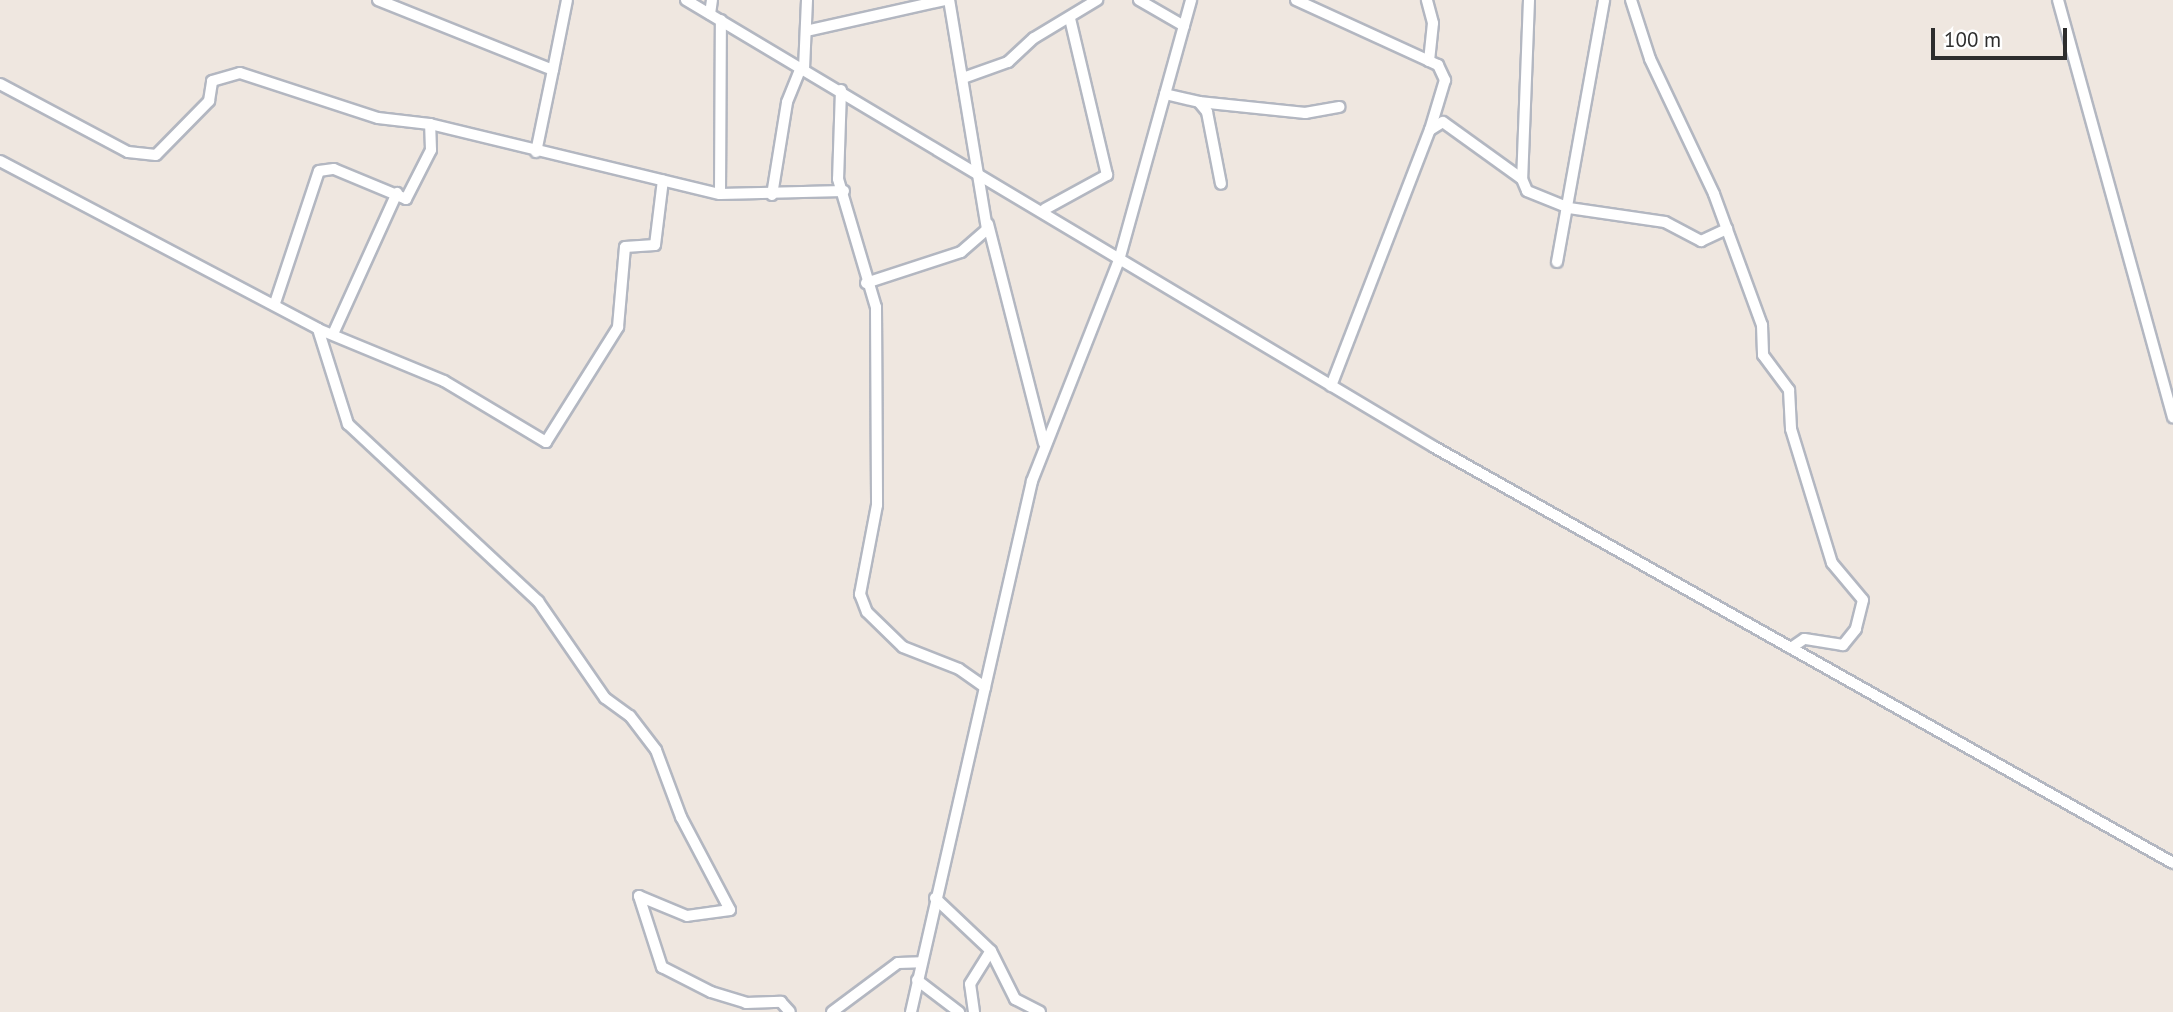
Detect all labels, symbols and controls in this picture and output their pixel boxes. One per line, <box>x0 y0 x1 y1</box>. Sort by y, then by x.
scale bar <box>1935 14 2072 58</box>
text: 100 m <box>1944 26 2001 53</box>

